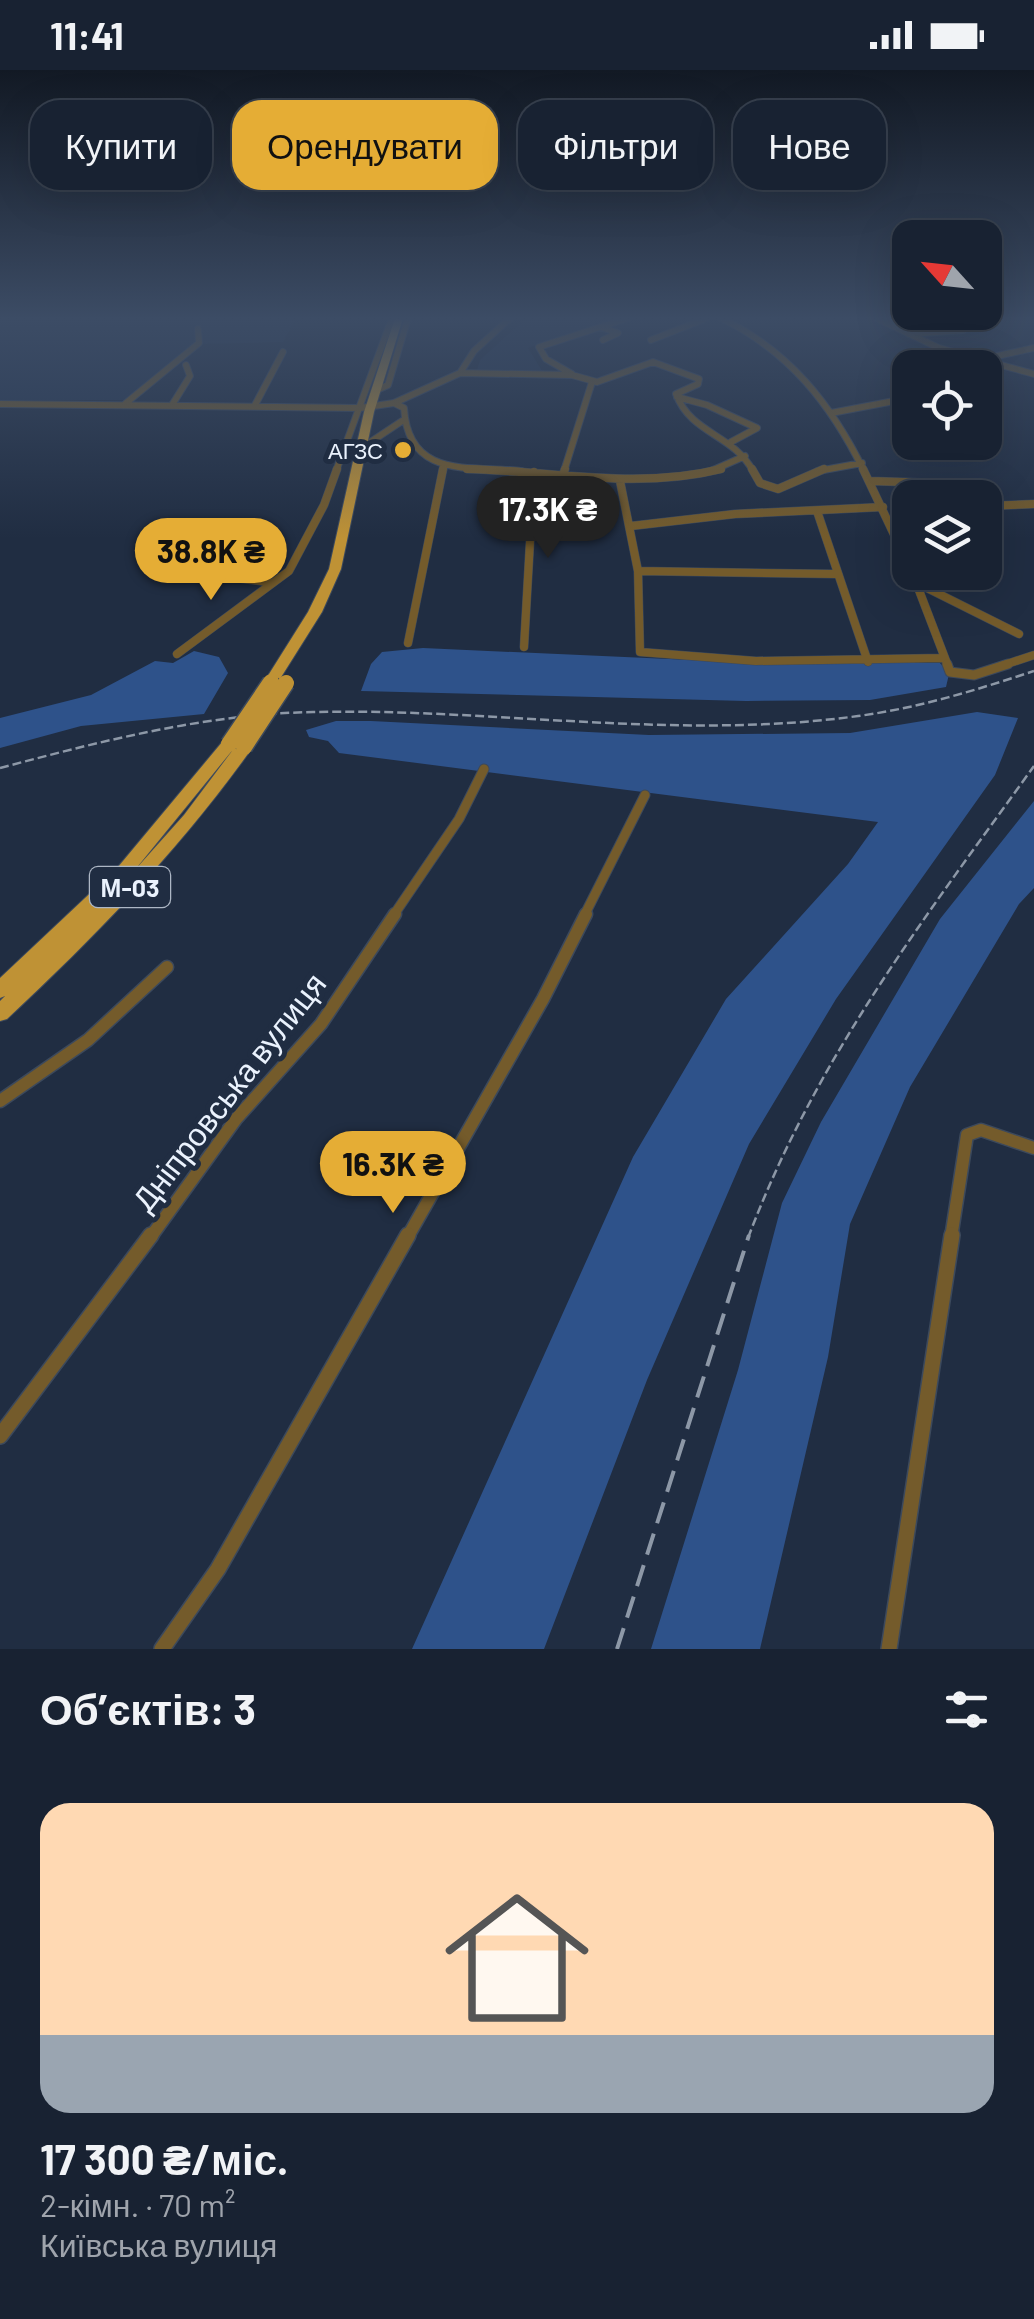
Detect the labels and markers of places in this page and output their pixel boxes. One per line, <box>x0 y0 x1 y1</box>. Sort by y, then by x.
place label: АГЗС <box>328 437 383 463</box>
marker: АГЗС <box>392 439 414 461</box>
pin: 17.3K ₴ <box>456 476 640 561</box>
pin: 38.8K ₴ <box>119 518 303 603</box>
pin: 16.3K ₴ <box>301 1131 485 1216</box>

